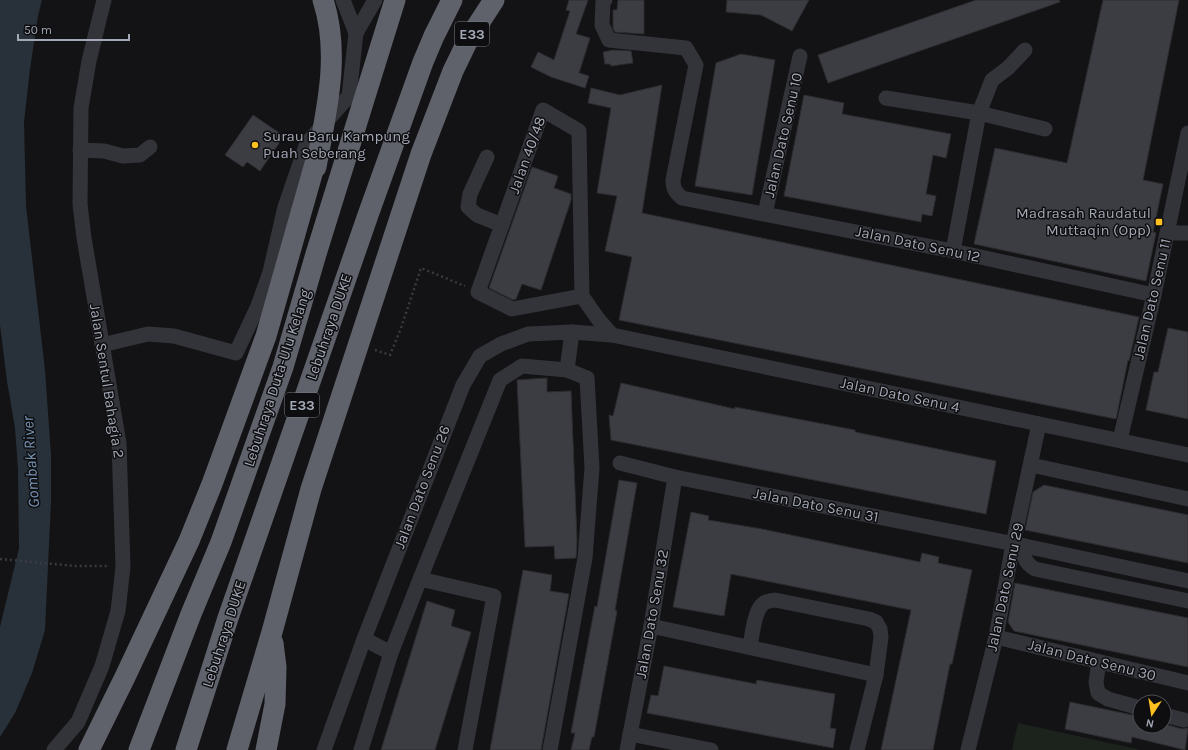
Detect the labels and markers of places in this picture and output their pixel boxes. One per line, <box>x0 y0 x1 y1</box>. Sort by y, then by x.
place label: Surau Baru Kampung Puah Seberang <box>263 127 410 162</box>
marker: Surau Baru Kampung Puah Seberang <box>250 140 260 150</box>
place label: Madrasah Raudatul Muttaqin (Opp) <box>1016 204 1151 239</box>
marker: Madrasah Raudatul Muttaqin (Opp) <box>1154 217 1164 227</box>

